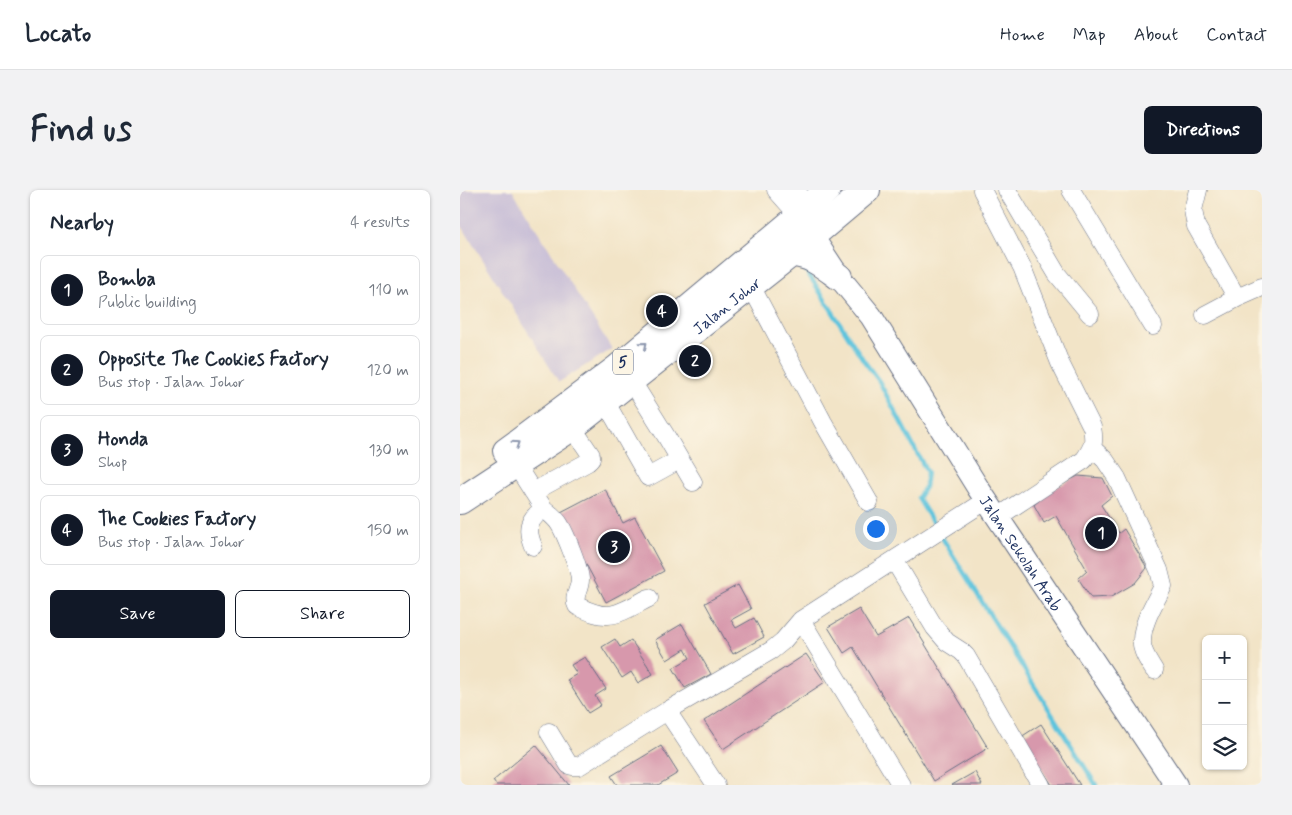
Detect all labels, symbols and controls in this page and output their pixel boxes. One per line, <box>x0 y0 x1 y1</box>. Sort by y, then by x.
text: Locato <box>25 19 91 50</box>
text: Home <box>1000 23 1045 47</box>
text: Map <box>1073 23 1106 47</box>
text: About <box>1134 23 1178 47</box>
text: Contact <box>1206 23 1267 47</box>
button: Directions <box>1144 106 1262 154</box>
text: Find us <box>30 107 132 153</box>
text: Nearby <box>50 209 114 237</box>
text: 4 results <box>350 212 410 233</box>
text: Bomba <box>98 267 156 292</box>
street label: Jalan Johor <box>689 273 766 340</box>
text: 1 <box>63 280 71 301</box>
text: 110 m <box>368 280 409 301</box>
text: Public building <box>98 292 197 313</box>
pin: 4 <box>646 292 678 330</box>
one-way arrow <box>639 341 648 350</box>
pin: 2 <box>679 342 711 380</box>
text: Opposite The Cookies Factory <box>98 347 329 372</box>
road number: 5 <box>613 350 633 374</box>
text: 2 <box>63 360 71 381</box>
text: 120 m <box>367 360 409 381</box>
text: Bus stop · Jalan Johor <box>98 372 245 393</box>
text: Honda <box>98 427 148 452</box>
text: 3 <box>63 440 71 461</box>
text: 130 m <box>368 440 409 461</box>
one-way arrow <box>510 441 520 450</box>
text: Shop <box>98 452 127 473</box>
street label: Jalan Sekolah Arab <box>974 492 1066 616</box>
text: The Cookies Factory <box>98 507 256 532</box>
pin: 1 <box>1085 514 1117 552</box>
your location <box>863 516 889 542</box>
text: 4 <box>62 520 72 541</box>
text: 150 m <box>367 520 409 541</box>
pin: 3 <box>598 528 630 566</box>
text: Bus stop · Jalan Johor <box>98 532 245 553</box>
button: Save <box>50 590 225 638</box>
button: Share <box>235 590 410 638</box>
map controls <box>1202 635 1247 770</box>
button: + <box>1202 635 1247 680</box>
button: − <box>1202 680 1247 725</box>
button: layers <box>1202 725 1247 770</box>

